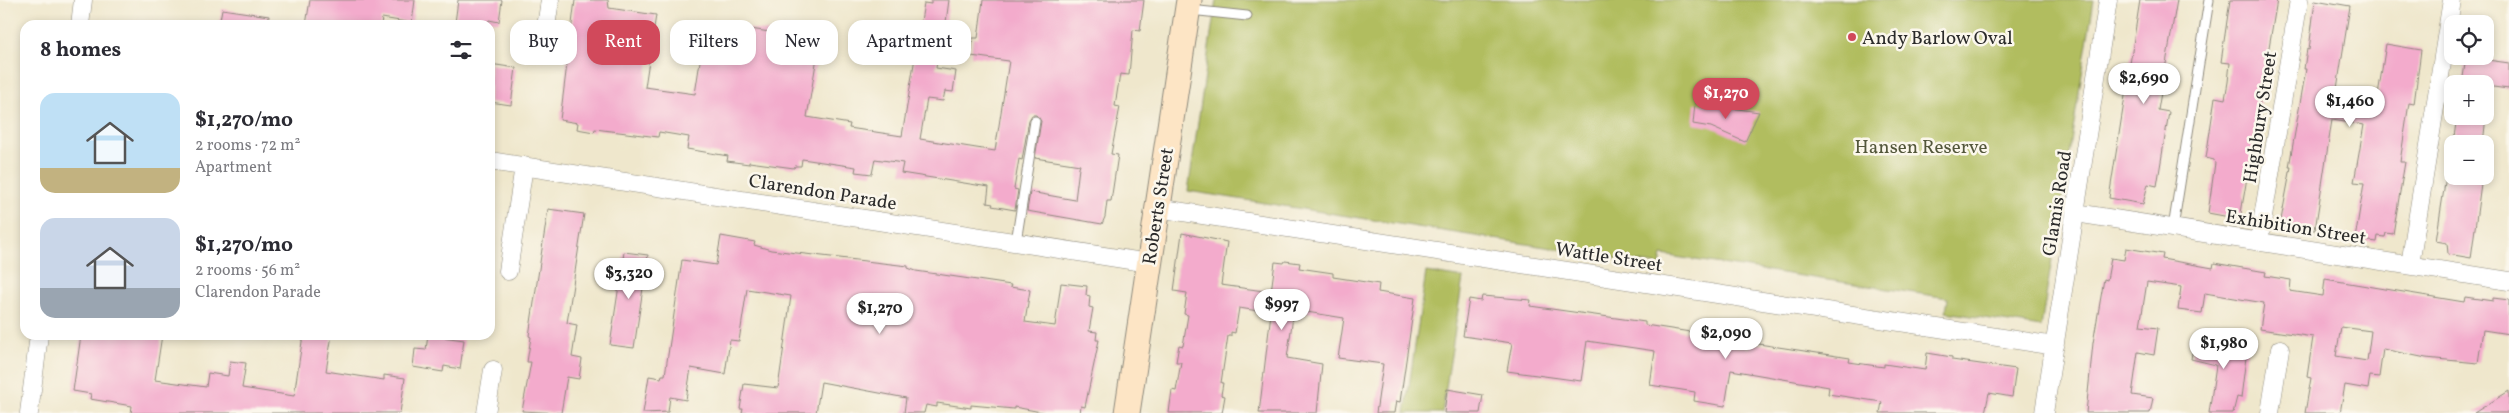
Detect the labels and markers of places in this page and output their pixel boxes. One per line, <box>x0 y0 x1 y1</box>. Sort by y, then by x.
place label: Andy Barlow Oval <box>1862 26 2013 52</box>
marker: Andy Barlow Oval <box>1846 31 1858 43</box>
pin: $2,690 <box>2103 62 2185 105</box>
pin: $1,270 <box>1685 78 1767 120</box>
pin: $1,460 <box>2309 86 2391 128</box>
pin: $3,320 <box>588 258 670 300</box>
pin: $997 <box>1252 288 1312 331</box>
pin: $1,270 <box>839 292 921 335</box>
pin: $2,090 <box>1685 318 1767 360</box>
pin: $1,980 <box>2183 328 2265 370</box>

